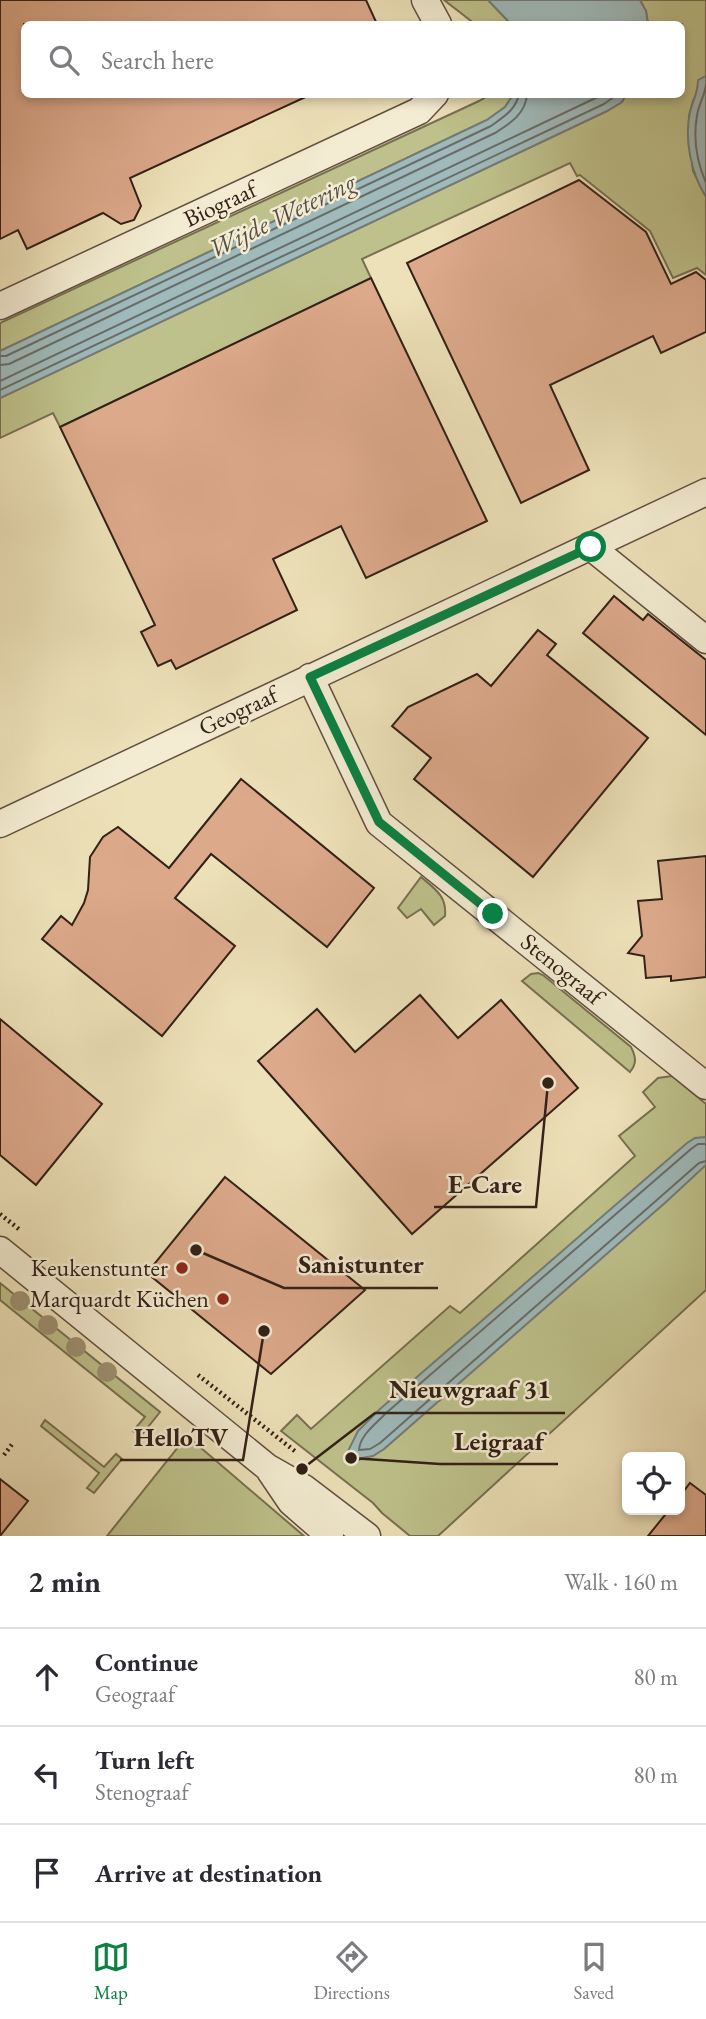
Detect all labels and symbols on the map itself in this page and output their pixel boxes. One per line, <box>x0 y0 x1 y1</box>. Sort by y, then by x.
water label: Wijde Wetering <box>203 164 363 265</box>
street label: Biograaf <box>178 172 264 234</box>
route start <box>575 531 606 562</box>
street label: Geograaf <box>193 677 285 742</box>
route end <box>477 898 508 929</box>
street label: Stenograaf <box>515 926 613 1014</box>
callout: E-Care <box>434 1160 536 1207</box>
text: E-Care <box>448 1167 522 1201</box>
callout: Sanistunter <box>284 1241 438 1288</box>
text: Sanistunter <box>298 1247 424 1281</box>
place label: Keukenstunter <box>31 1252 168 1283</box>
marker: Keukenstunter <box>174 1260 190 1276</box>
place label: Marquardt Küchen <box>30 1283 209 1314</box>
marker: Marquardt Küchen <box>215 1291 231 1307</box>
callout: Nieuwgraaf 31 <box>375 1366 565 1413</box>
text: Nieuwgraaf 31 <box>389 1372 551 1406</box>
callout: HelloTV <box>120 1413 243 1460</box>
callout: Leigraaf <box>440 1417 558 1464</box>
text: HelloTV <box>134 1420 229 1454</box>
text: Leigraaf <box>454 1424 548 1458</box>

